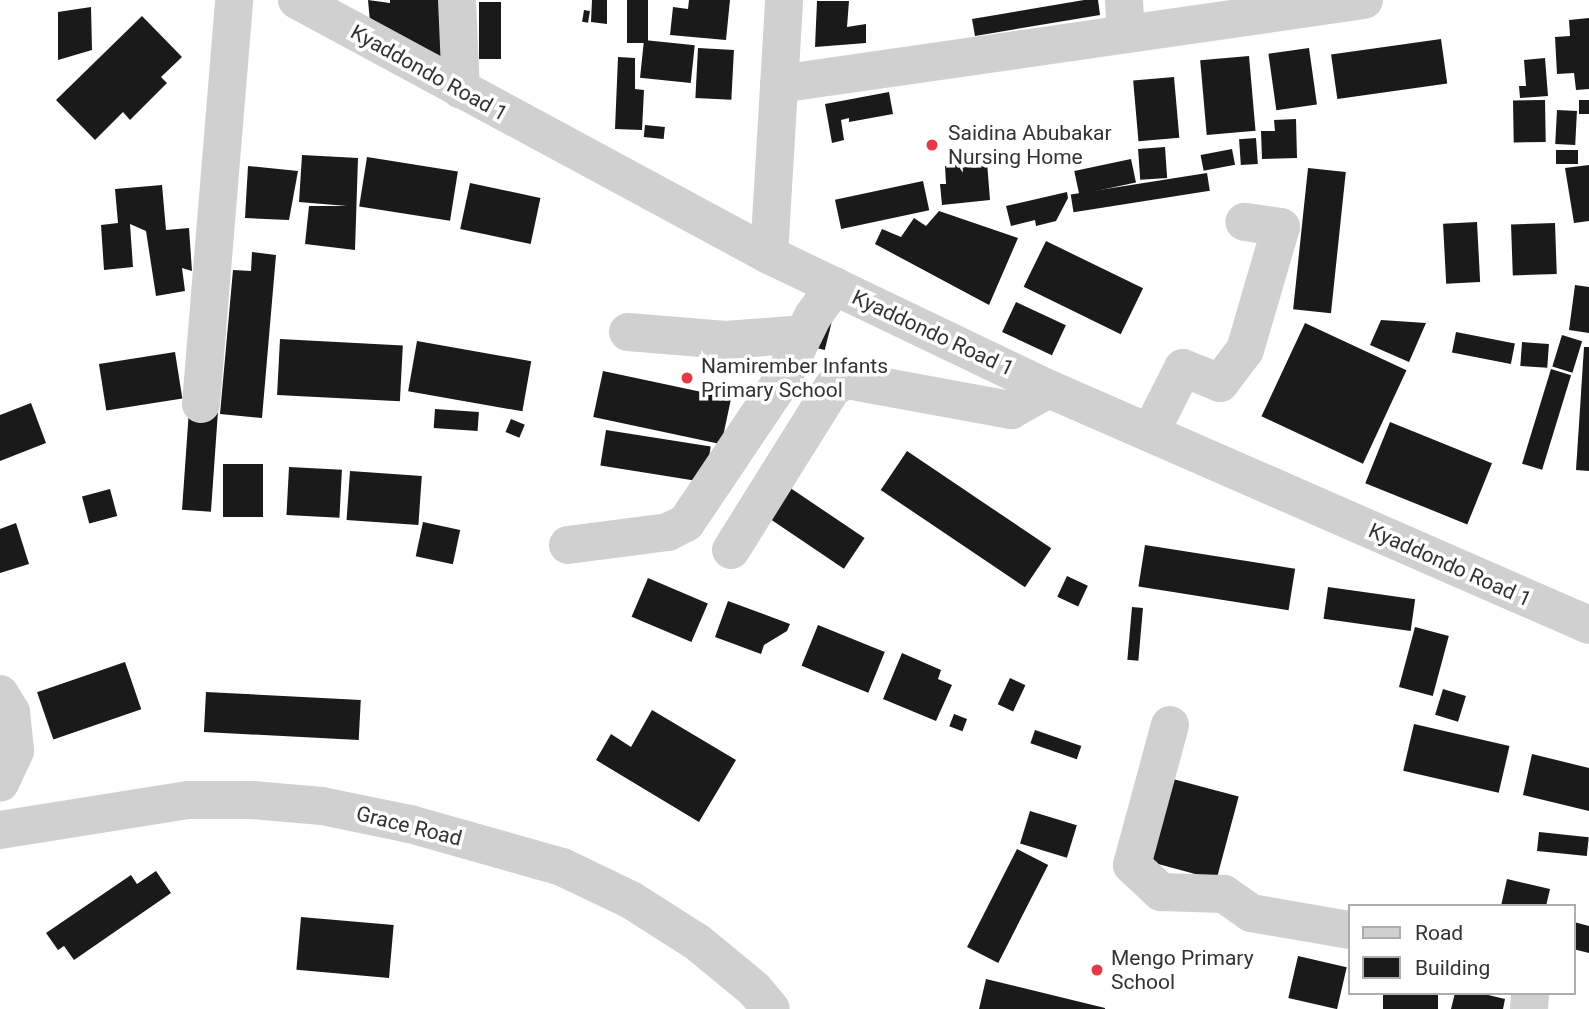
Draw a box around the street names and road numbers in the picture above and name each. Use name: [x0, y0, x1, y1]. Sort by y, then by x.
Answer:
street label: Kyaddondo Road 1: [346, 19, 512, 127]
street label: Kyaddondo Road 1: [848, 285, 1018, 381]
street label: Kyaddondo Road 1: [1365, 518, 1535, 612]
street label: Grace Road: [354, 801, 464, 851]

